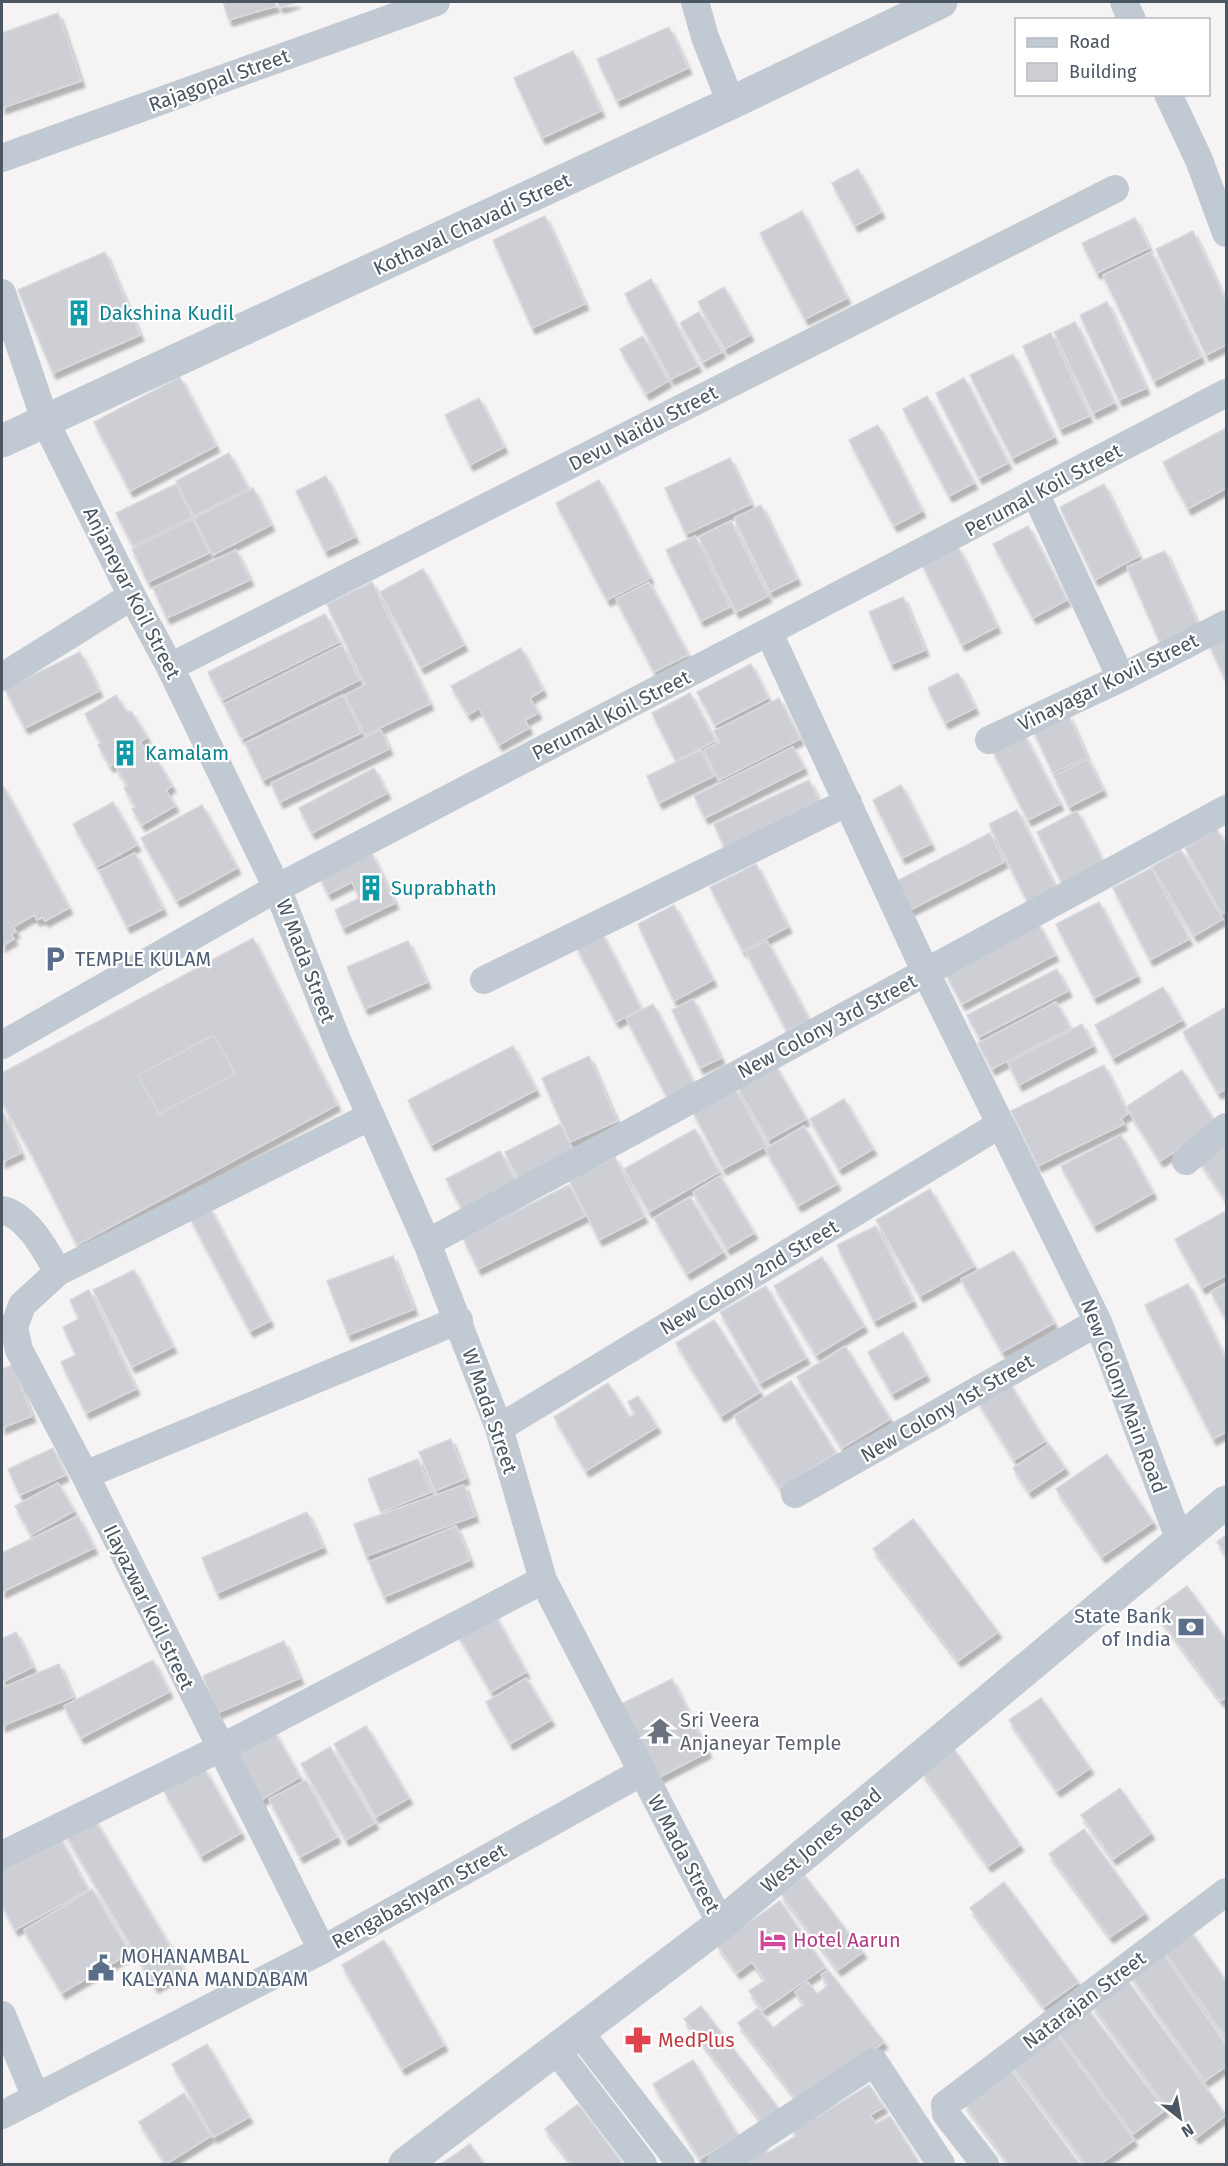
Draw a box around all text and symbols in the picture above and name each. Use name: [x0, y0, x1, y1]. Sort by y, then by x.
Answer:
legend: [1015, 18, 1210, 96]
text: Road: [1069, 31, 1111, 53]
street label: Rajagopal Street: [145, 43, 294, 117]
text: Building: [1069, 61, 1137, 83]
street label: Kothaval Chavadi Street: [370, 167, 575, 280]
building icon: Dakshina Kudil: [64, 298, 94, 328]
place label: Dakshina Kudil: [99, 301, 234, 325]
street label: Devu Naidu Street: [565, 380, 722, 476]
street label: Perumal Koil Street: [960, 438, 1126, 542]
street label: Anjaneyar Koil Street: [78, 503, 186, 684]
street label: Vinayagar Kovil Street: [1014, 628, 1203, 736]
street label: Perumal Koil Street: [528, 664, 695, 765]
building icon: Kamalam: [110, 738, 140, 768]
place label: Kamalam: [145, 741, 229, 765]
building icon: Suprabhath: [356, 873, 386, 903]
place label: Suprabhath: [391, 876, 497, 900]
street label: W Mada Street: [271, 896, 341, 1027]
parking icon: TEMPLE KULAM: [40, 944, 70, 974]
place label: TEMPLE KULAM: [75, 947, 211, 971]
street label: New Colony 3rd Street: [733, 968, 921, 1083]
street label: New Colony 2nd Street: [655, 1214, 843, 1340]
street label: New Colony Main Road: [1076, 1296, 1172, 1496]
street label: W Mada Street: [457, 1345, 523, 1477]
street label: New Colony 1st Street: [856, 1348, 1038, 1467]
street label: Ilayazwar koil street: [99, 1521, 200, 1694]
place label: State Bank of India: [1074, 1604, 1172, 1651]
bank icon: State Bank of India: [1176, 1612, 1206, 1642]
place label: Sri Veera Anjaneyar Temple: [680, 1708, 841, 1755]
temple icon: Sri Veera Anjaneyar Temple: [645, 1716, 675, 1746]
street label: West Jones Road: [756, 1783, 886, 1897]
street label: W Mada Street: [643, 1791, 726, 1918]
street label: Rengabashyam Street: [328, 1838, 511, 1954]
hotel icon: Hotel Aarun: [758, 1925, 788, 1955]
place label: Hotel Aarun: [793, 1928, 901, 1952]
place label: MOHANAMBAL KALYANA MANDABAM: [121, 1944, 308, 1991]
street label: Natarajan Street: [1018, 1945, 1151, 2054]
public building icon: MOHANAMBAL KALYANA MANDABAM: [86, 1953, 116, 1983]
pharmacy icon: MedPlus: [623, 2025, 653, 2055]
place label: MedPlus: [658, 2028, 735, 2052]
north arrow: [1150, 2088, 1210, 2148]
text: N: [1178, 2120, 1197, 2141]

